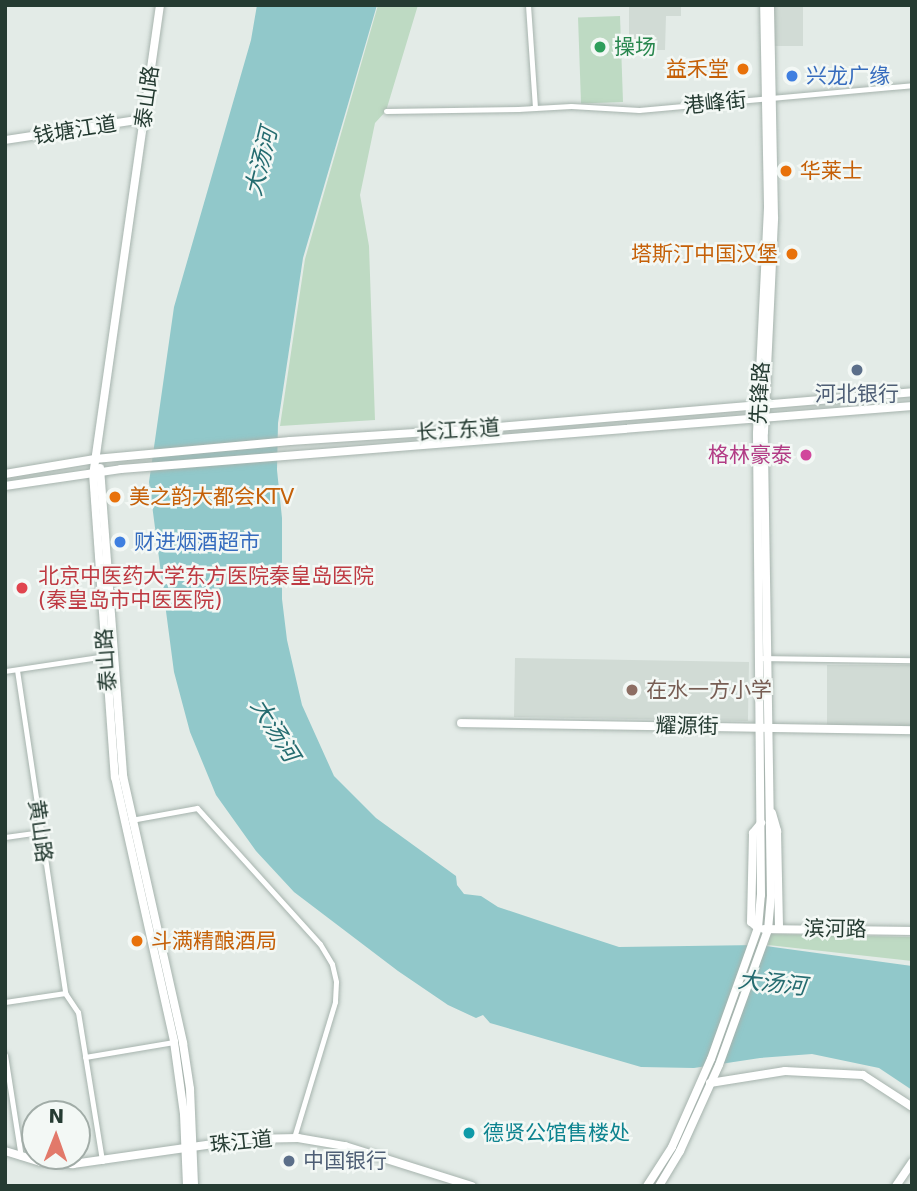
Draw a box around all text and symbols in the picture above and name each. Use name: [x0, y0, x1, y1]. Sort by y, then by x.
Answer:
place label: 操场: [614, 34, 656, 60]
marker: 操场: [592, 39, 608, 55]
place label: 益禾堂: [666, 56, 729, 82]
marker: 益禾堂: [735, 61, 751, 77]
place label: 兴龙广缘: [806, 63, 890, 89]
street label: 泰山路: [130, 64, 164, 130]
marker: 兴龙广缘: [784, 68, 800, 84]
street label: 港峰街: [682, 87, 748, 119]
street label: 钱塘江道: [32, 111, 118, 149]
water label: 大汤河: [239, 125, 283, 199]
place label: 华莱士: [800, 158, 863, 184]
marker: 华莱士: [778, 163, 794, 179]
place label: 塔斯汀中国汉堡: [631, 241, 778, 267]
marker: 塔斯汀中国汉堡: [784, 246, 800, 262]
street label: 先锋路: [746, 361, 774, 425]
marker: 河北银行: [849, 362, 865, 378]
place label: 河北银行: [815, 381, 899, 407]
street label: 长江东道: [415, 415, 501, 445]
place label: 格林豪泰: [708, 442, 792, 468]
marker: 格林豪泰: [798, 447, 814, 463]
place label: 美之韵大都会KTV: [129, 484, 294, 510]
marker: 美之韵大都会KTV: [107, 489, 123, 505]
place label: 财进烟酒超市: [134, 529, 260, 555]
marker: 财进烟酒超市: [112, 534, 128, 550]
place label: 北京中医药大学东方医院秦皇岛医院 (秦皇岛市中医医院): [38, 563, 374, 613]
marker: 北京中医药大学东方医院秦皇岛医院 (秦皇岛市中医医院): [12, 578, 32, 598]
street label: 泰山路: [91, 628, 121, 692]
place label: 在水一方小学: [646, 677, 772, 703]
marker: 在水一方小学: [624, 682, 640, 698]
water label: 大汤河: [245, 693, 305, 767]
street label: 耀源街: [655, 713, 719, 739]
street label: 黄山路: [23, 798, 57, 864]
street label: 滨河路: [803, 916, 867, 942]
place label: 斗满精酿酒局: [151, 928, 277, 954]
marker: 斗满精酿酒局: [129, 933, 145, 949]
water label: 大汤河: [736, 966, 808, 1000]
north arrow: [21, 1100, 91, 1170]
text: N: [48, 1105, 64, 1127]
place label: 德贤公馆售楼处: [483, 1120, 630, 1146]
marker: 德贤公馆售楼处: [461, 1125, 477, 1141]
street label: 珠江道: [208, 1126, 274, 1158]
place label: 中国银行: [303, 1148, 387, 1174]
marker: 中国银行: [281, 1153, 297, 1169]

